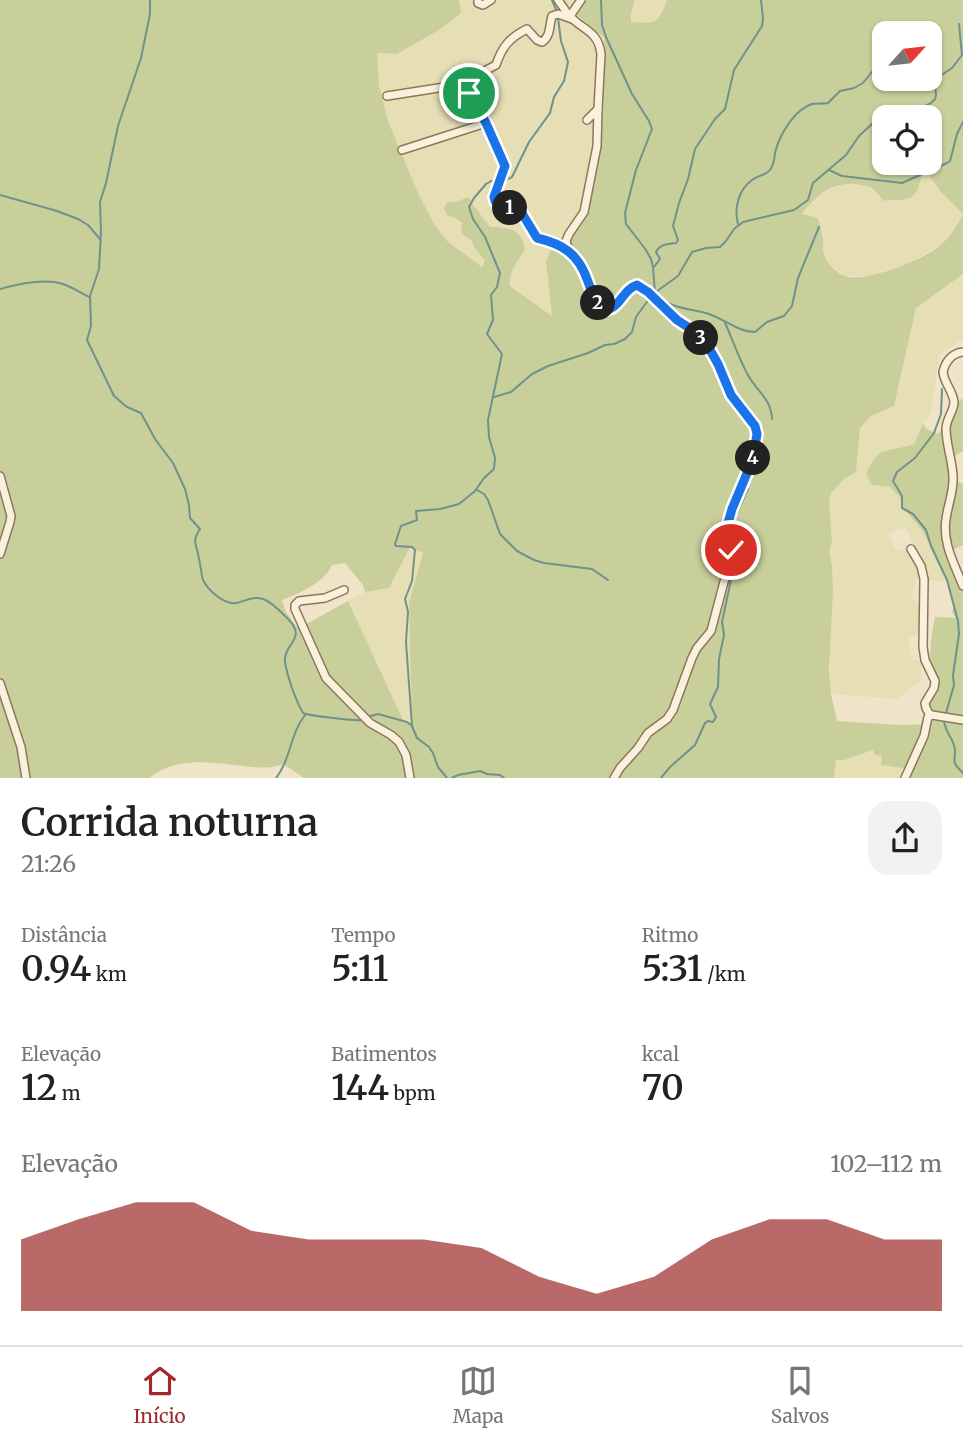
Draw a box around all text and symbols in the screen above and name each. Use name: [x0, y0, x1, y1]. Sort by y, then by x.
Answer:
north arrow: [872, 21, 942, 91]
map controls: [872, 21, 942, 175]
pin: [439, 63, 499, 123]
icon: arrive: [450, 74, 488, 112]
button: locate: [872, 105, 942, 175]
pin: 1: [492, 190, 528, 226]
text: 1: [505, 195, 514, 219]
pin: 2: [580, 286, 616, 320]
text: 2: [592, 290, 603, 314]
pin: 3: [684, 320, 718, 356]
text: 3: [695, 325, 706, 349]
pin: 4: [736, 440, 770, 476]
text: 4: [746, 445, 759, 469]
pin: [701, 520, 761, 580]
icon: check: [712, 531, 750, 569]
text: Corrida noturna: [21, 799, 318, 846]
button: share: [868, 801, 942, 875]
text: 21:26: [21, 849, 76, 878]
text: Distância: [21, 923, 107, 947]
text: Tempo: [331, 923, 396, 947]
text: Ritmo: [642, 923, 698, 947]
text: 0.94: [21, 947, 91, 991]
text: 5:11: [331, 947, 389, 991]
text: 5:31: [642, 947, 703, 991]
text: km: [91, 962, 127, 986]
text: /km: [703, 962, 746, 986]
text: Elevação: [21, 1042, 101, 1066]
text: Batimentos: [331, 1042, 437, 1066]
text: kcal: [642, 1042, 679, 1066]
text: 12: [21, 1066, 57, 1110]
text: 144: [331, 1066, 389, 1110]
text: 70: [642, 1066, 684, 1110]
text: m: [57, 1081, 81, 1105]
text: bpm: [389, 1081, 436, 1105]
text: Elevação: [21, 1149, 118, 1178]
text: 102–112 m: [830, 1149, 942, 1178]
tab: Início: [134, 1362, 186, 1428]
tab: Mapa: [453, 1362, 504, 1428]
tab: Salvos: [771, 1362, 829, 1428]

